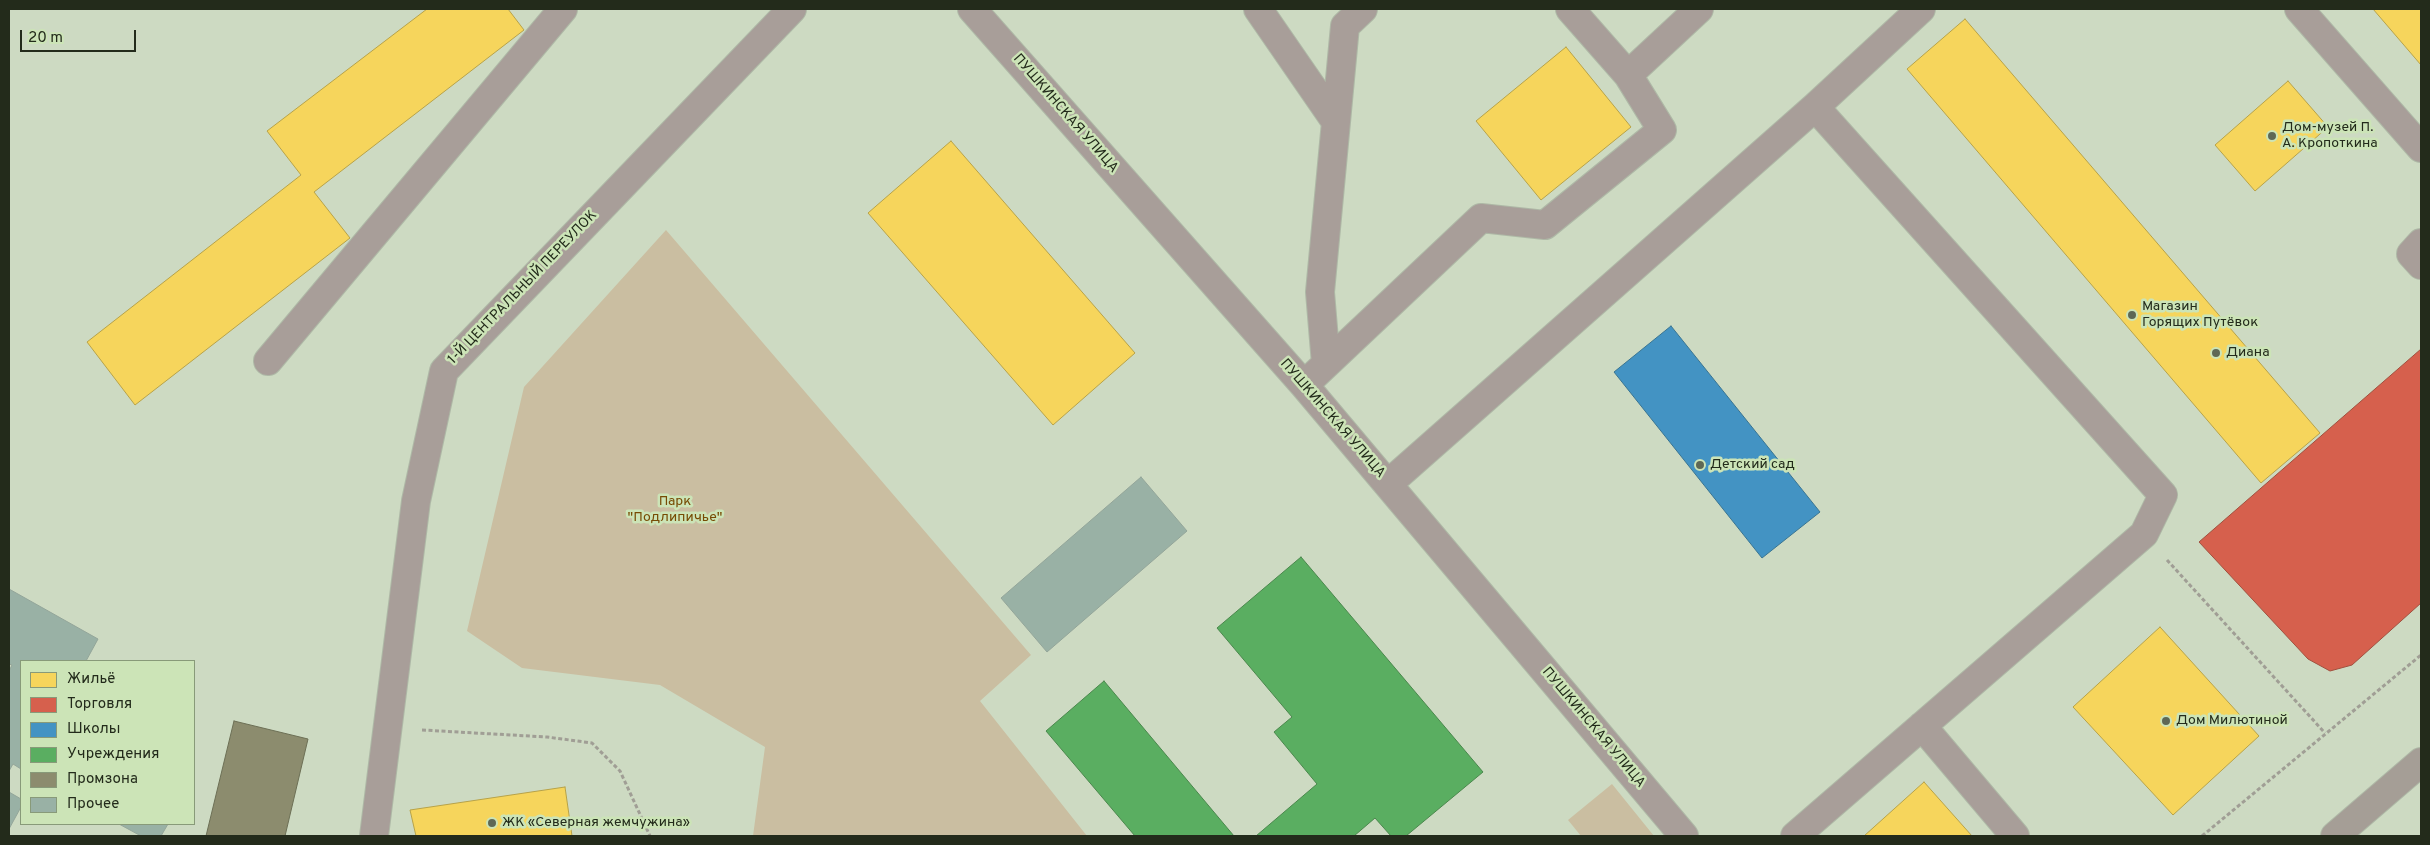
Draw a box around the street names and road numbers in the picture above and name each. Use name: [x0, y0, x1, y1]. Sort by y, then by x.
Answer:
street label: ПУШКИНСКАЯ УЛИЦА: [1009, 51, 1121, 177]
street label: 1-Й ЦЕНТРАЛЬНЫЙ ПЕРЕУЛОК: [445, 208, 601, 368]
street label: ПУШКИНСКАЯ УЛИЦА: [1276, 356, 1388, 482]
street label: ПУШКИНСКАЯ УЛИЦА: [1538, 664, 1648, 792]

